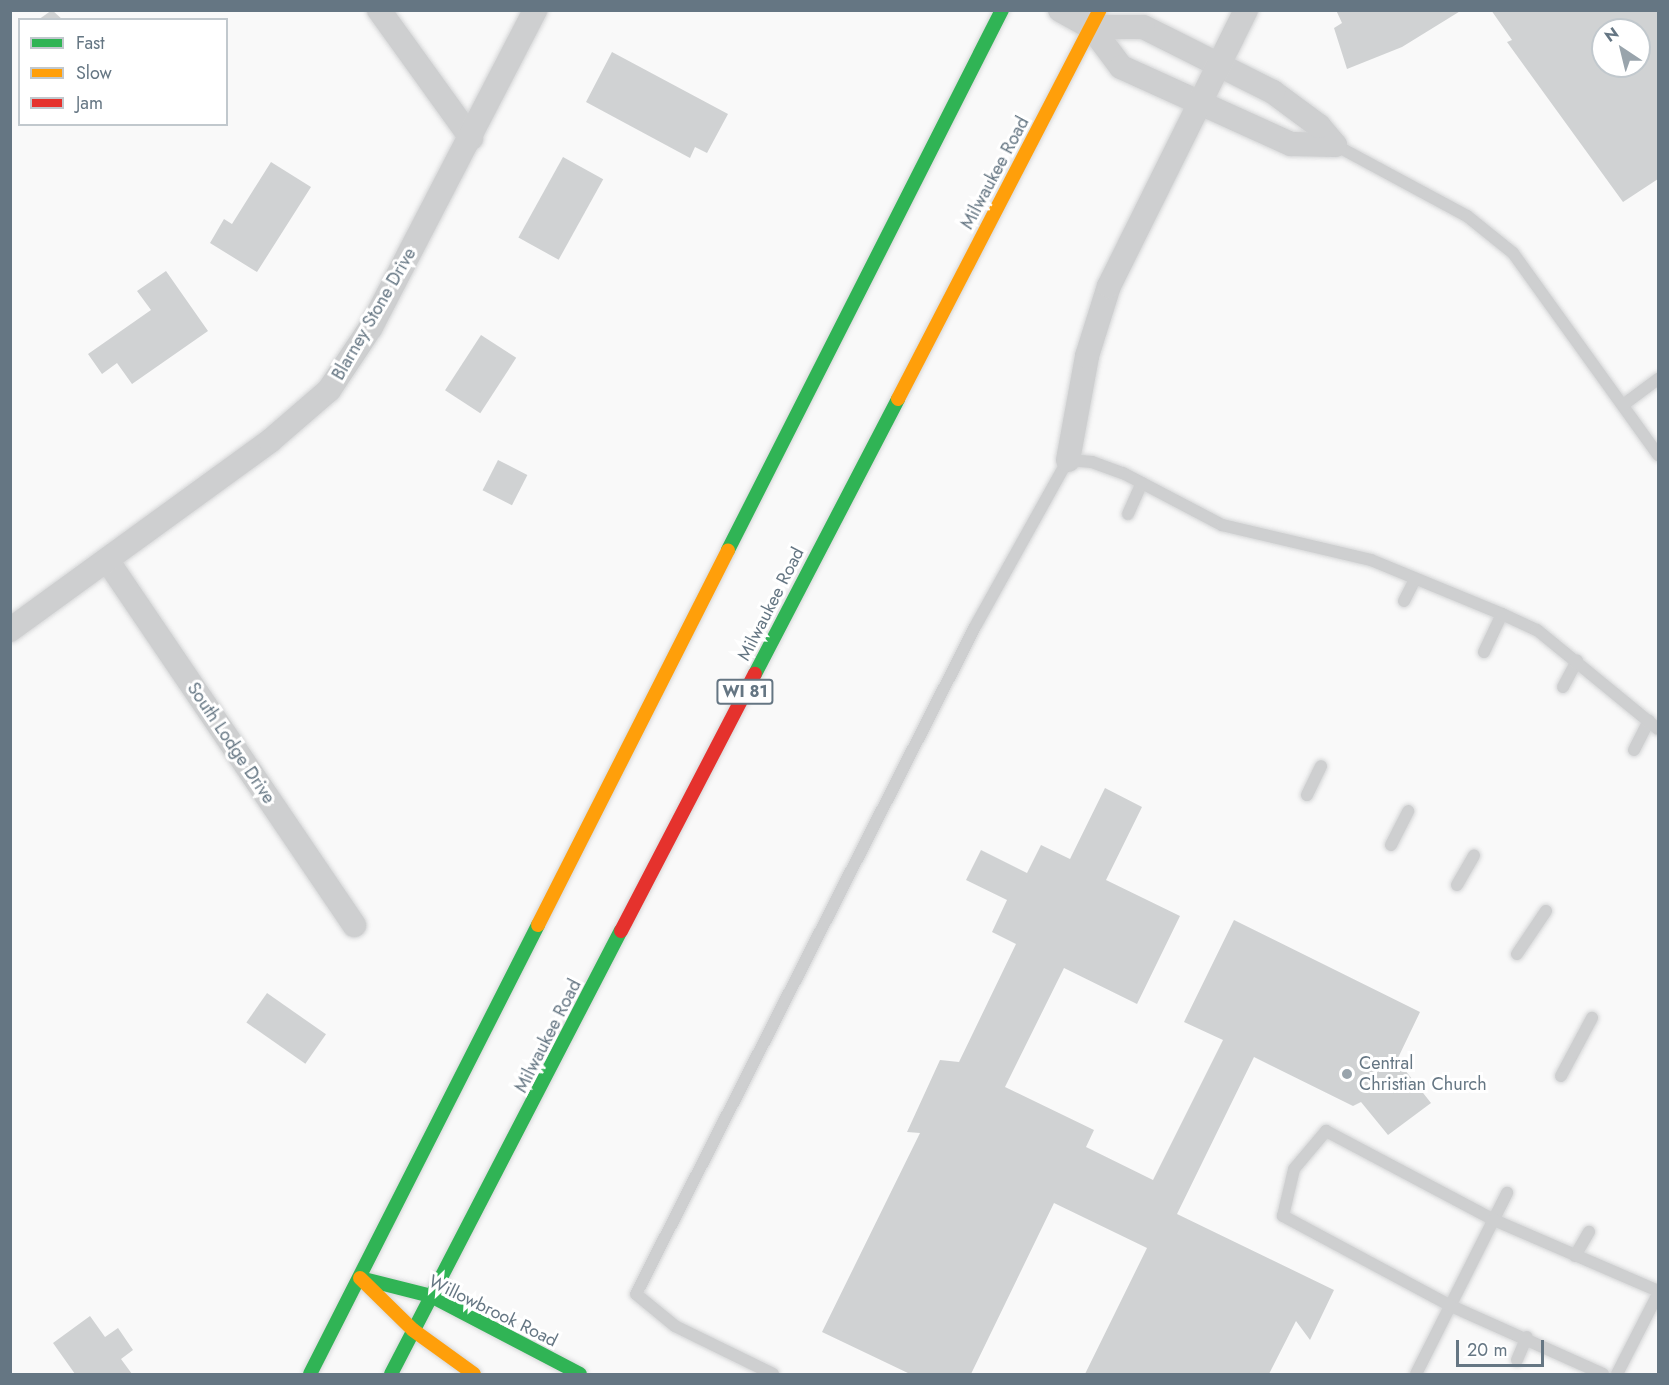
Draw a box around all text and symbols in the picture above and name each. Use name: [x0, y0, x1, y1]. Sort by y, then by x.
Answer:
legend: [18, 18, 228, 126]
north arrow: [1591, 18, 1651, 78]
text: N: [1600, 21, 1623, 48]
text: Fast: [76, 30, 105, 56]
text: Slow: [76, 60, 112, 86]
text: Jam: [76, 90, 103, 116]
street label: Milwaukee Road: [956, 113, 1034, 233]
street label: Blarney Stone Drive: [327, 244, 421, 384]
street label: Milwaukee Road: [733, 544, 809, 664]
street label: South Lodge Drive: [182, 678, 280, 808]
road number: WI 81: [715, 679, 775, 705]
street label: Milwaukee Road: [510, 976, 586, 1096]
place label: Central Christian Church: [1359, 1053, 1487, 1096]
marker: Central Christian Church: [1340, 1067, 1354, 1081]
street label: Willowbrook Road: [425, 1270, 561, 1352]
scale bar: [1459, 1328, 1548, 1366]
text: 20 m: [1467, 1337, 1507, 1363]

